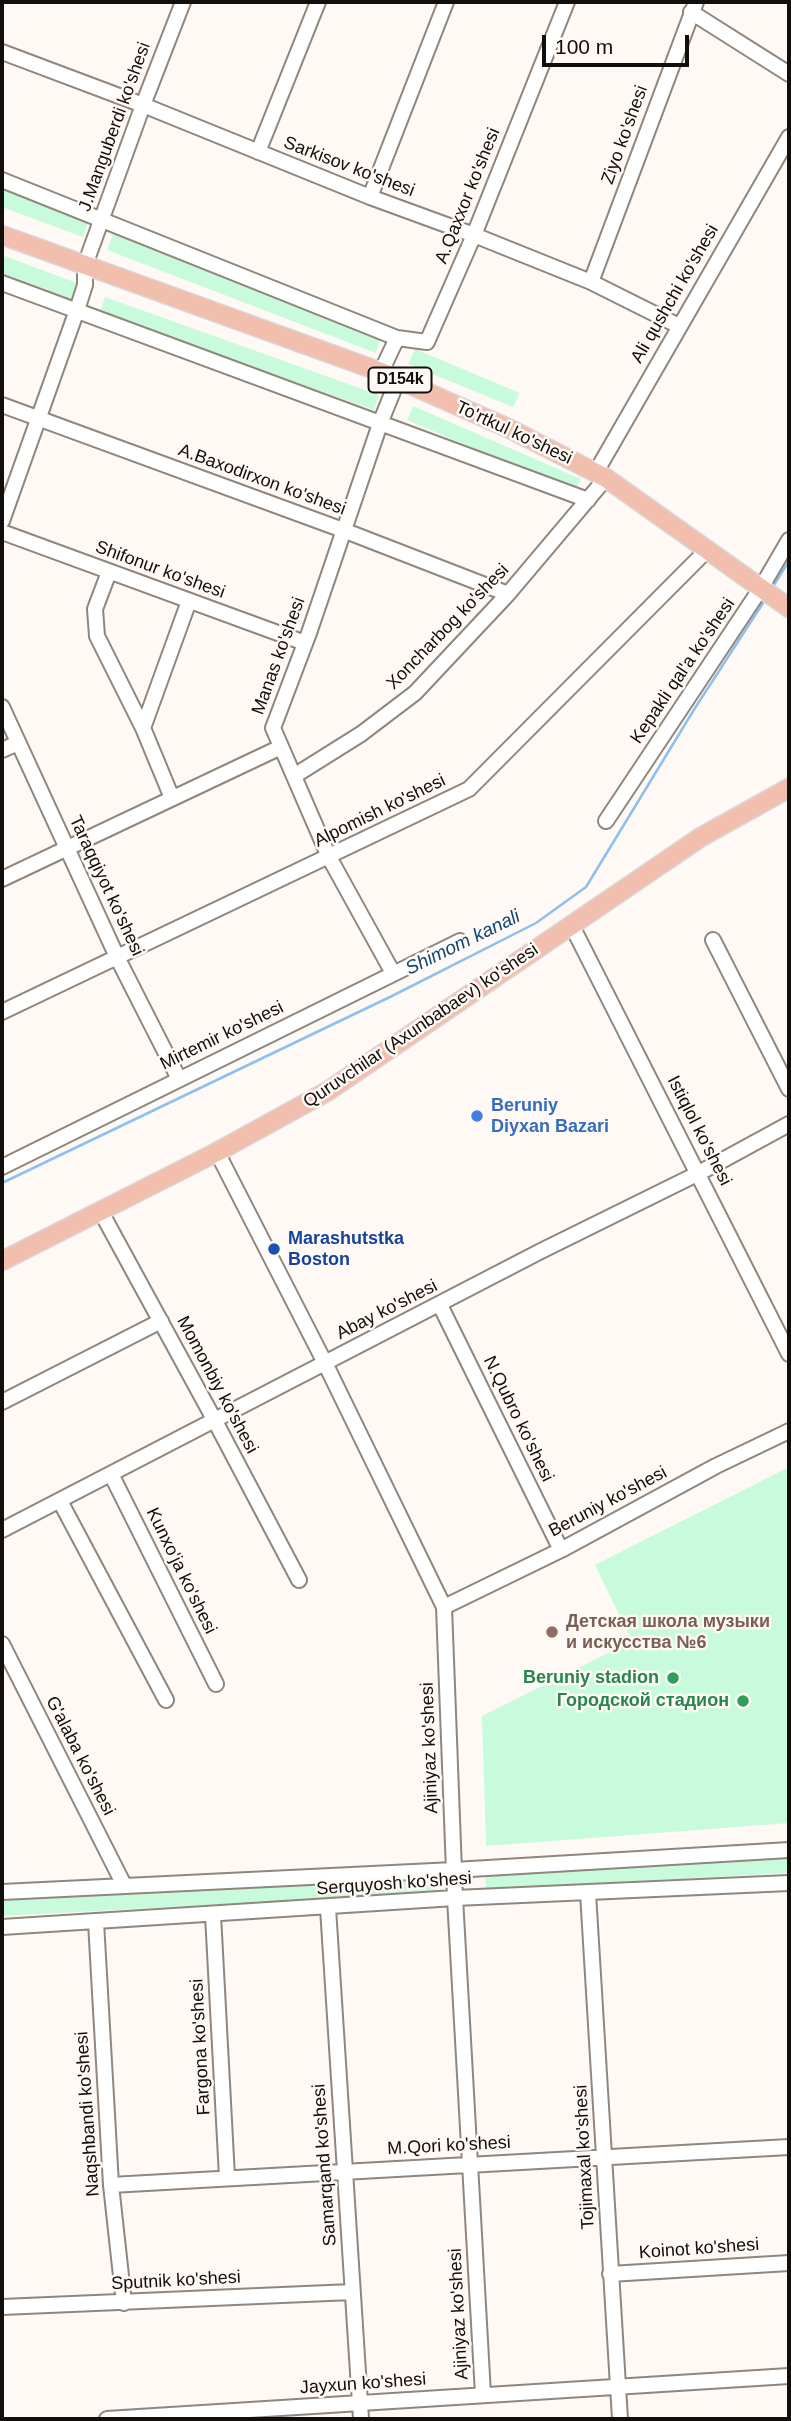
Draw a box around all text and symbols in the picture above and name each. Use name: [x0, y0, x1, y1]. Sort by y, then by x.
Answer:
scale bar: [546, 21, 693, 65]
text: 100 m: [555, 35, 613, 58]
street label: J.Manguberdi ko'shesi: [74, 39, 156, 215]
street label: Ziyo ko'shesi: [597, 83, 653, 187]
street label: A.Qaxxor ko'shesi: [431, 125, 505, 267]
street label: Sarkisov ko'shesi: [280, 132, 418, 202]
street label: Ali qushchi ko'shesi: [627, 221, 723, 367]
road number: D154k: [368, 368, 432, 392]
street label: To'rtkul ko'shesi: [452, 397, 576, 469]
street label: A.Baxodirxon ko'shesi: [175, 440, 349, 520]
street label: Shifonur ko'shesi: [92, 537, 228, 603]
street label: Xoncharbog ko'shesi: [382, 560, 514, 694]
street label: Manas ko'shesi: [248, 594, 310, 718]
street label: Kepakli qal'a ko'shesi: [626, 594, 740, 748]
street label: Alpomish ko'shesi: [311, 770, 449, 852]
street label: Taraqqiyot ko'shesi: [64, 812, 148, 960]
water label: Shimom kanali: [402, 905, 524, 981]
street label: Quruvchilar (Axunbabaev) ko'shesi: [299, 939, 543, 1113]
street label: Mirtemir ko'shesi: [157, 997, 287, 1075]
street label: Istiqlol ko'shesi: [662, 1072, 736, 1190]
place label: Beruniy Diyxan Bazari: [491, 1095, 609, 1138]
marker: Beruniy Diyxan Bazari: [469, 1108, 485, 1124]
place label: Marashutstka Boston: [288, 1228, 404, 1270]
marker: Marashutstka Boston: [266, 1241, 282, 1257]
street label: Abay ko'shesi: [333, 1275, 441, 1345]
street label: Momonbiy ko'shesi: [172, 1313, 262, 1457]
street label: N.Qubro ko'shesi: [478, 1352, 558, 1486]
street label: Beruniy ko'shesi: [545, 1462, 671, 1542]
street label: Kunxo'ja ko'shesi: [141, 1504, 221, 1638]
place label: Детская школа музыки и искусства №6: [566, 1611, 770, 1654]
marker: Детская школа музыки и искусства №6: [544, 1624, 560, 1640]
place label: Beruniy stadion: [523, 1667, 659, 1689]
marker: Beruniy stadion: [665, 1670, 681, 1686]
street label: Ajiniyaz ko'shesi: [417, 1682, 443, 1814]
place label: Городской стадион: [557, 1690, 729, 1712]
street label: G'alaba ko'shesi: [41, 1693, 119, 1819]
marker: Городской стадион: [735, 1693, 751, 1709]
street label: Serquyosh ko'shesi: [316, 1868, 472, 1900]
street label: Fargona ko'shesi: [187, 1978, 215, 2116]
street label: Naqshbandi ko'shesi: [71, 2031, 105, 2197]
street label: Samarqand ko'shesi: [309, 2083, 341, 2247]
street label: Tojimaxal ko'shesi: [570, 2084, 600, 2230]
street label: M.Qori ko'shesi: [387, 2132, 511, 2160]
street label: Koinot ko'shesi: [638, 2234, 760, 2264]
street label: Ajiniyaz ko'shesi: [445, 2248, 473, 2380]
street label: Sputnik ko'shesi: [111, 2267, 241, 2295]
street label: Jayxun ko'shesi: [299, 2369, 427, 2399]

